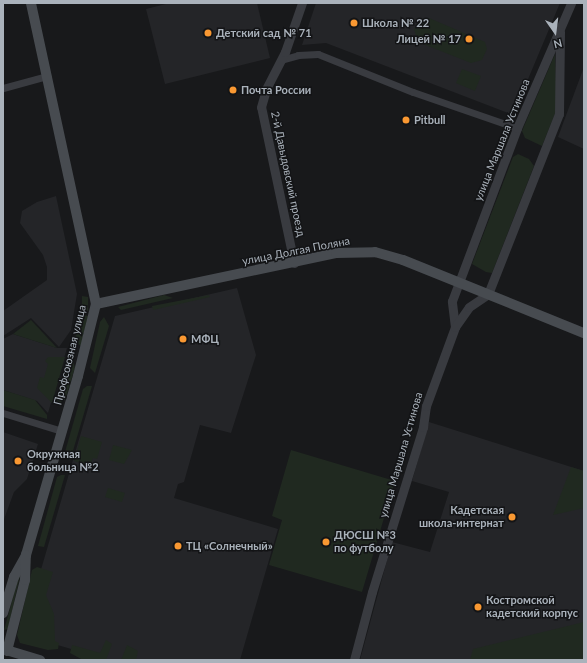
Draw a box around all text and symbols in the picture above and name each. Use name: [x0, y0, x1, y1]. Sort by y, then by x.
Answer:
north arrow: [535, 12, 575, 52]
place label: Школа № 22: [362, 16, 429, 30]
marker: Школа № 22: [349, 18, 359, 28]
place label: Детский сад № 71: [216, 26, 312, 40]
marker: Детский сад № 71: [203, 28, 213, 38]
place label: Лицей № 17: [396, 32, 461, 46]
marker: Лицей № 17: [464, 34, 474, 44]
text: N: [552, 37, 564, 51]
street label: улица Маршала Устинова: [472, 77, 532, 203]
place label: Почта России: [241, 83, 311, 97]
marker: Почта России: [228, 85, 238, 95]
street label: 2-й Давыдовский проезд: [268, 110, 308, 238]
place label: Pitbull: [414, 113, 446, 127]
marker: Pitbull: [401, 115, 411, 125]
street label: улица Долгая Поляна: [241, 234, 351, 268]
street label: Профсоюзная улица: [51, 303, 89, 407]
place label: МФЦ: [191, 332, 219, 346]
marker: МФЦ: [178, 334, 188, 344]
street label: улица Маршала Устинова: [377, 391, 425, 519]
place label: Окружная больница №2: [27, 448, 99, 474]
marker: Окружная больница №2: [12, 455, 24, 467]
place label: Кадетская школа-интернат: [419, 504, 504, 530]
marker: Кадетская школа-интернат: [507, 512, 517, 522]
place label: ДЮСШ №3 по футболу: [334, 529, 396, 555]
marker: ДЮСШ №3 по футболу: [321, 537, 331, 547]
place label: ТЦ «Солнечный»: [186, 539, 273, 553]
marker: ТЦ «Солнечный»: [173, 541, 183, 551]
place label: Костромской кадетский корпус: [486, 594, 578, 620]
marker: Костромской кадетский корпус: [473, 602, 483, 612]

